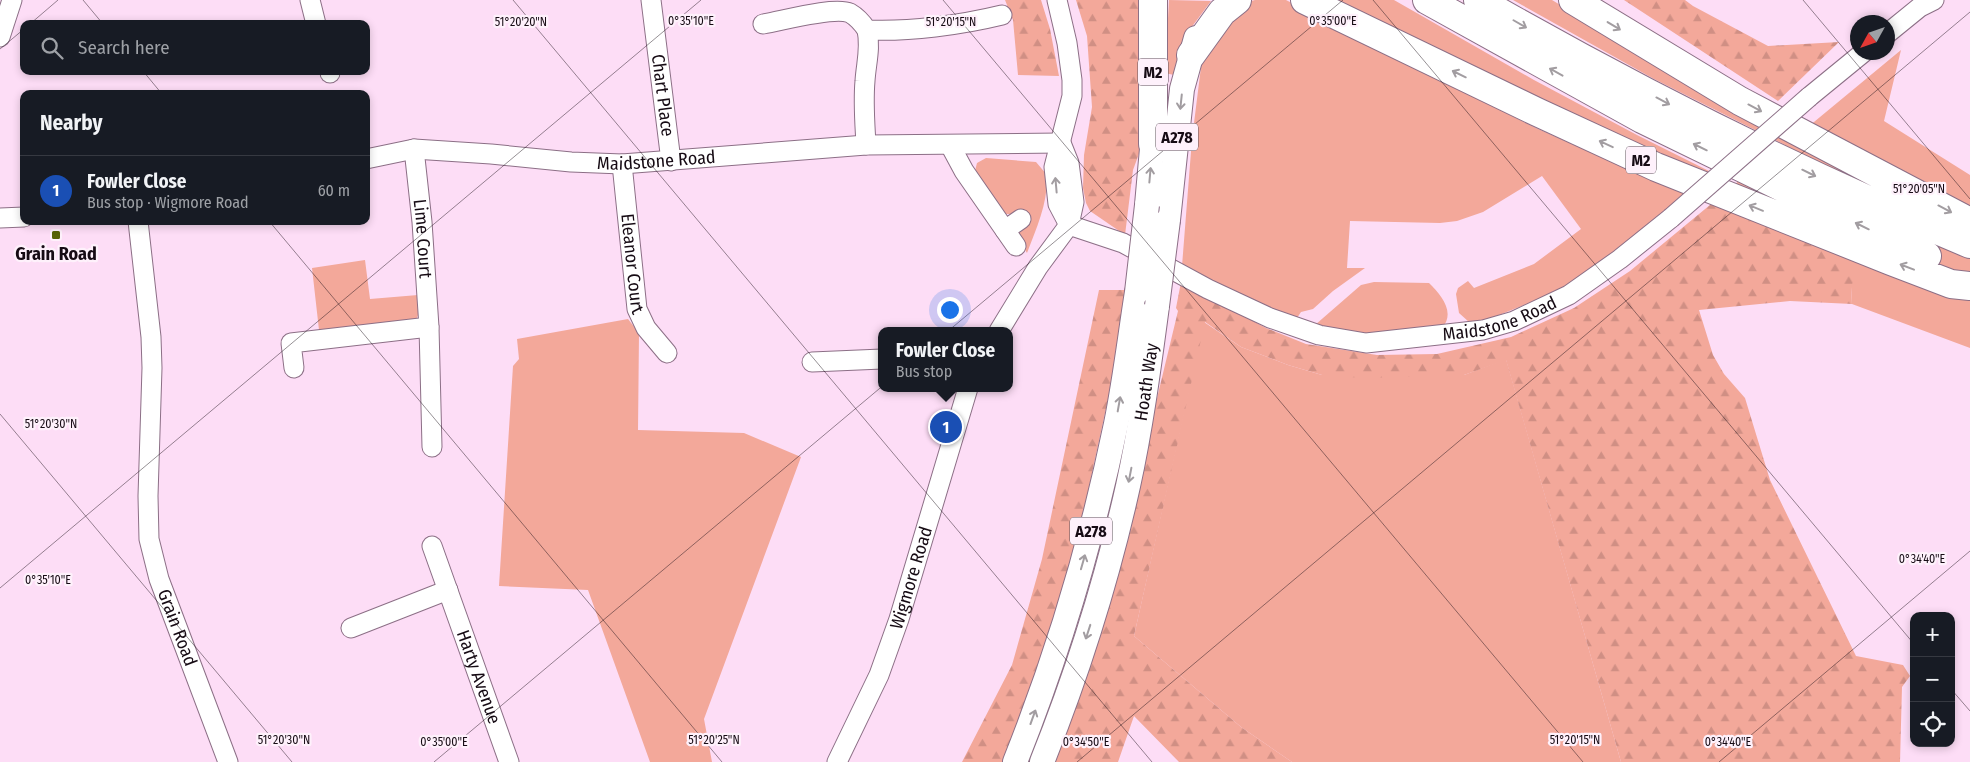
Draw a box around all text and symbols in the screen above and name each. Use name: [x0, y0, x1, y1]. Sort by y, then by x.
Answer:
text: 0°35'10"E: [668, 14, 714, 28]
text: 0°35'00"E: [1309, 14, 1357, 28]
text: 51°20'20"N: [495, 15, 547, 29]
text: 51°20'15"N: [926, 15, 976, 29]
north arrow: [1850, 15, 1895, 60]
search box: [20, 20, 370, 75]
one-way arrow: [1512, 20, 1527, 29]
one-way arrow: [1607, 22, 1621, 32]
icon: search: [38, 34, 66, 62]
text: Search here: [78, 36, 170, 59]
street label: Chart Place: [647, 53, 679, 138]
road number: M2: [1138, 58, 1168, 86]
one-way arrow: [1549, 67, 1564, 76]
one-way arrow: [1452, 69, 1467, 79]
one-way arrow: [1176, 94, 1186, 110]
one-way arrow: [1656, 96, 1671, 106]
one-way arrow: [1747, 103, 1762, 113]
text: Nearby: [40, 110, 102, 136]
road number: A278: [1156, 124, 1198, 150]
one-way arrow: [1599, 139, 1614, 148]
one-way arrow: [1693, 142, 1708, 151]
street label: Maidstone Road: [597, 146, 716, 175]
road number: M2: [1626, 146, 1656, 174]
one-way arrow: [1145, 167, 1155, 183]
one-way arrow: [1801, 169, 1816, 178]
text: Fowler Close: [87, 170, 187, 193]
one-way arrow: [1052, 177, 1061, 193]
text: 1: [53, 181, 59, 200]
text: 60 m: [318, 181, 350, 200]
text: 51°20'05"N: [1893, 182, 1945, 196]
text: Bus stop · Wigmore Road: [87, 193, 249, 212]
street label: Lime Court: [409, 198, 437, 279]
one-way arrow: [1749, 202, 1764, 212]
one-way arrow: [1937, 204, 1952, 214]
street label: Eleanor Court: [616, 213, 649, 318]
one-way arrow: [1855, 221, 1870, 230]
marker: Grain Road: [50, 229, 62, 241]
place label: Grain Road: [15, 243, 97, 265]
one-way arrow: [1900, 262, 1915, 271]
street label: Maidstone Road: [1441, 292, 1560, 345]
your location: [937, 297, 963, 323]
popup: [878, 327, 1013, 392]
text: Fowler Close: [896, 339, 995, 362]
street label: Hoath Way: [1130, 342, 1163, 422]
text: Bus stop: [896, 362, 952, 381]
one-way arrow: [1115, 396, 1125, 412]
pin: 1: [930, 408, 962, 446]
text: 51°20'30"N: [25, 417, 77, 431]
one-way arrow: [1125, 466, 1134, 482]
road number: A278: [1070, 518, 1112, 544]
street label: Wigmore Road: [885, 524, 937, 632]
text: 0°34'40"E: [1899, 552, 1946, 566]
one-way arrow: [1079, 554, 1088, 570]
text: 0°35'10"E: [25, 573, 71, 587]
street label: Grain Road: [153, 586, 202, 669]
map controls: [1910, 612, 1955, 747]
button: +: [1910, 612, 1955, 657]
one-way arrow: [1083, 623, 1093, 639]
street label: Harty Avenue: [452, 627, 506, 727]
button: −: [1910, 657, 1955, 702]
button: locate: [1910, 702, 1955, 747]
one-way arrow: [1029, 709, 1038, 725]
text: 51°20'30"N: [258, 733, 310, 747]
text: 51°20'25"N: [688, 733, 740, 747]
text: 51°20'15"N: [1550, 733, 1600, 747]
text: 0°35'00"E: [420, 735, 468, 749]
text: 0°34'50"E: [1063, 735, 1110, 749]
text: 0°34'40"E: [1705, 735, 1752, 749]

